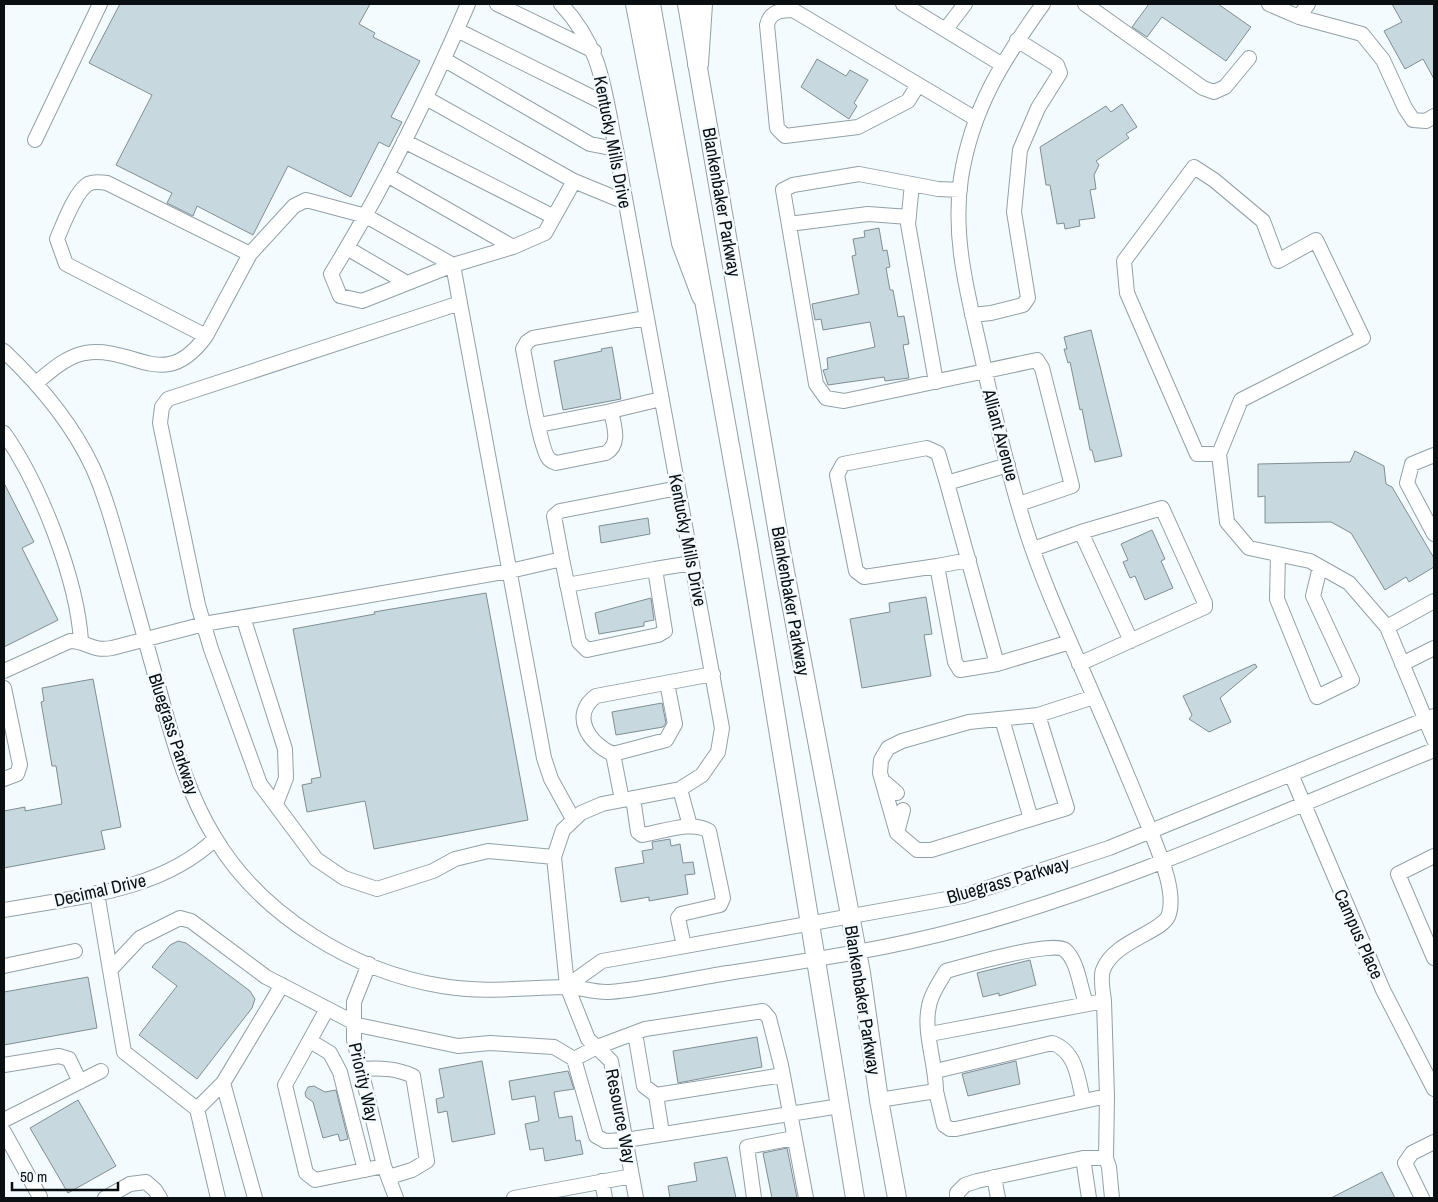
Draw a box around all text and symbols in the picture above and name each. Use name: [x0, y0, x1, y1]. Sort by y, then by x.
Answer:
street label: Kentucky Mills Drive: [588, 74, 638, 210]
street label: Blankenbaker Parkway: [697, 125, 748, 279]
street label: Alliant Avenue: [976, 385, 1025, 484]
street label: Kentucky Mills Drive: [663, 472, 713, 608]
street label: Blankenbaker Parkway: [766, 524, 817, 678]
street label: Bluegrass Parkway: [143, 670, 206, 799]
street label: Bluegrass Parkway: [944, 850, 1073, 909]
street label: Decimal Drive: [52, 867, 148, 913]
street label: Campus Place: [1328, 885, 1390, 983]
street label: Blankenbaker Parkway: [839, 923, 887, 1077]
street label: Priority Way: [343, 1040, 385, 1125]
street label: Resource Way: [600, 1066, 643, 1166]
scale bar: [12, 1160, 119, 1192]
text: 50 m: [20, 1166, 47, 1187]

